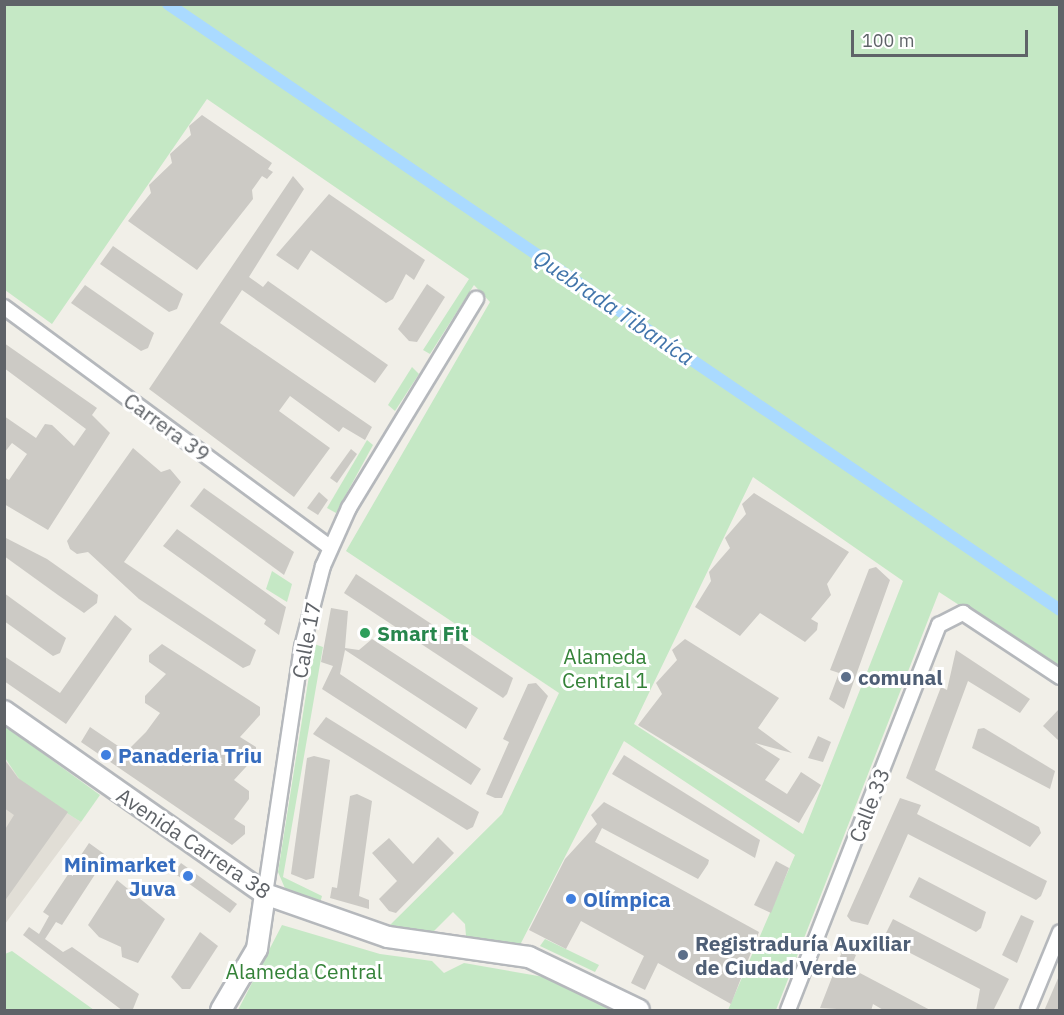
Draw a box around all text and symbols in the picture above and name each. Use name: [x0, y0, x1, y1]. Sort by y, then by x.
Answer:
scale bar: [854, 18, 1031, 56]
text: 100 m: [862, 29, 914, 52]
water label: Quebrada Tibaníca: [529, 244, 699, 370]
street label: Carrera 39: [119, 387, 215, 467]
street label: Calle 17: [286, 600, 326, 680]
place label: Smart Fit: [377, 620, 469, 646]
marker: Smart Fit: [358, 626, 372, 640]
park label: Alameda Central 1: [562, 643, 648, 693]
place label: comunal: [858, 664, 943, 690]
marker: comunal: [839, 670, 853, 684]
place label: Panaderia Triu: [118, 742, 262, 768]
marker: Panaderia Triu: [99, 748, 113, 762]
street label: Calle 33: [843, 764, 895, 846]
street label: Avenida Carrera 38: [112, 782, 276, 904]
place label: Minimarket Juva: [64, 851, 176, 901]
marker: Minimarket Juva: [181, 869, 195, 883]
place label: Olímpica: [583, 886, 671, 912]
marker: Olímpica: [564, 892, 578, 906]
place label: Registraduría Auxiliar de Ciudad Verde: [695, 930, 911, 980]
marker: Registraduría Auxiliar de Ciudad Verde: [676, 948, 690, 962]
park label: Alameda Central: [225, 958, 383, 984]

